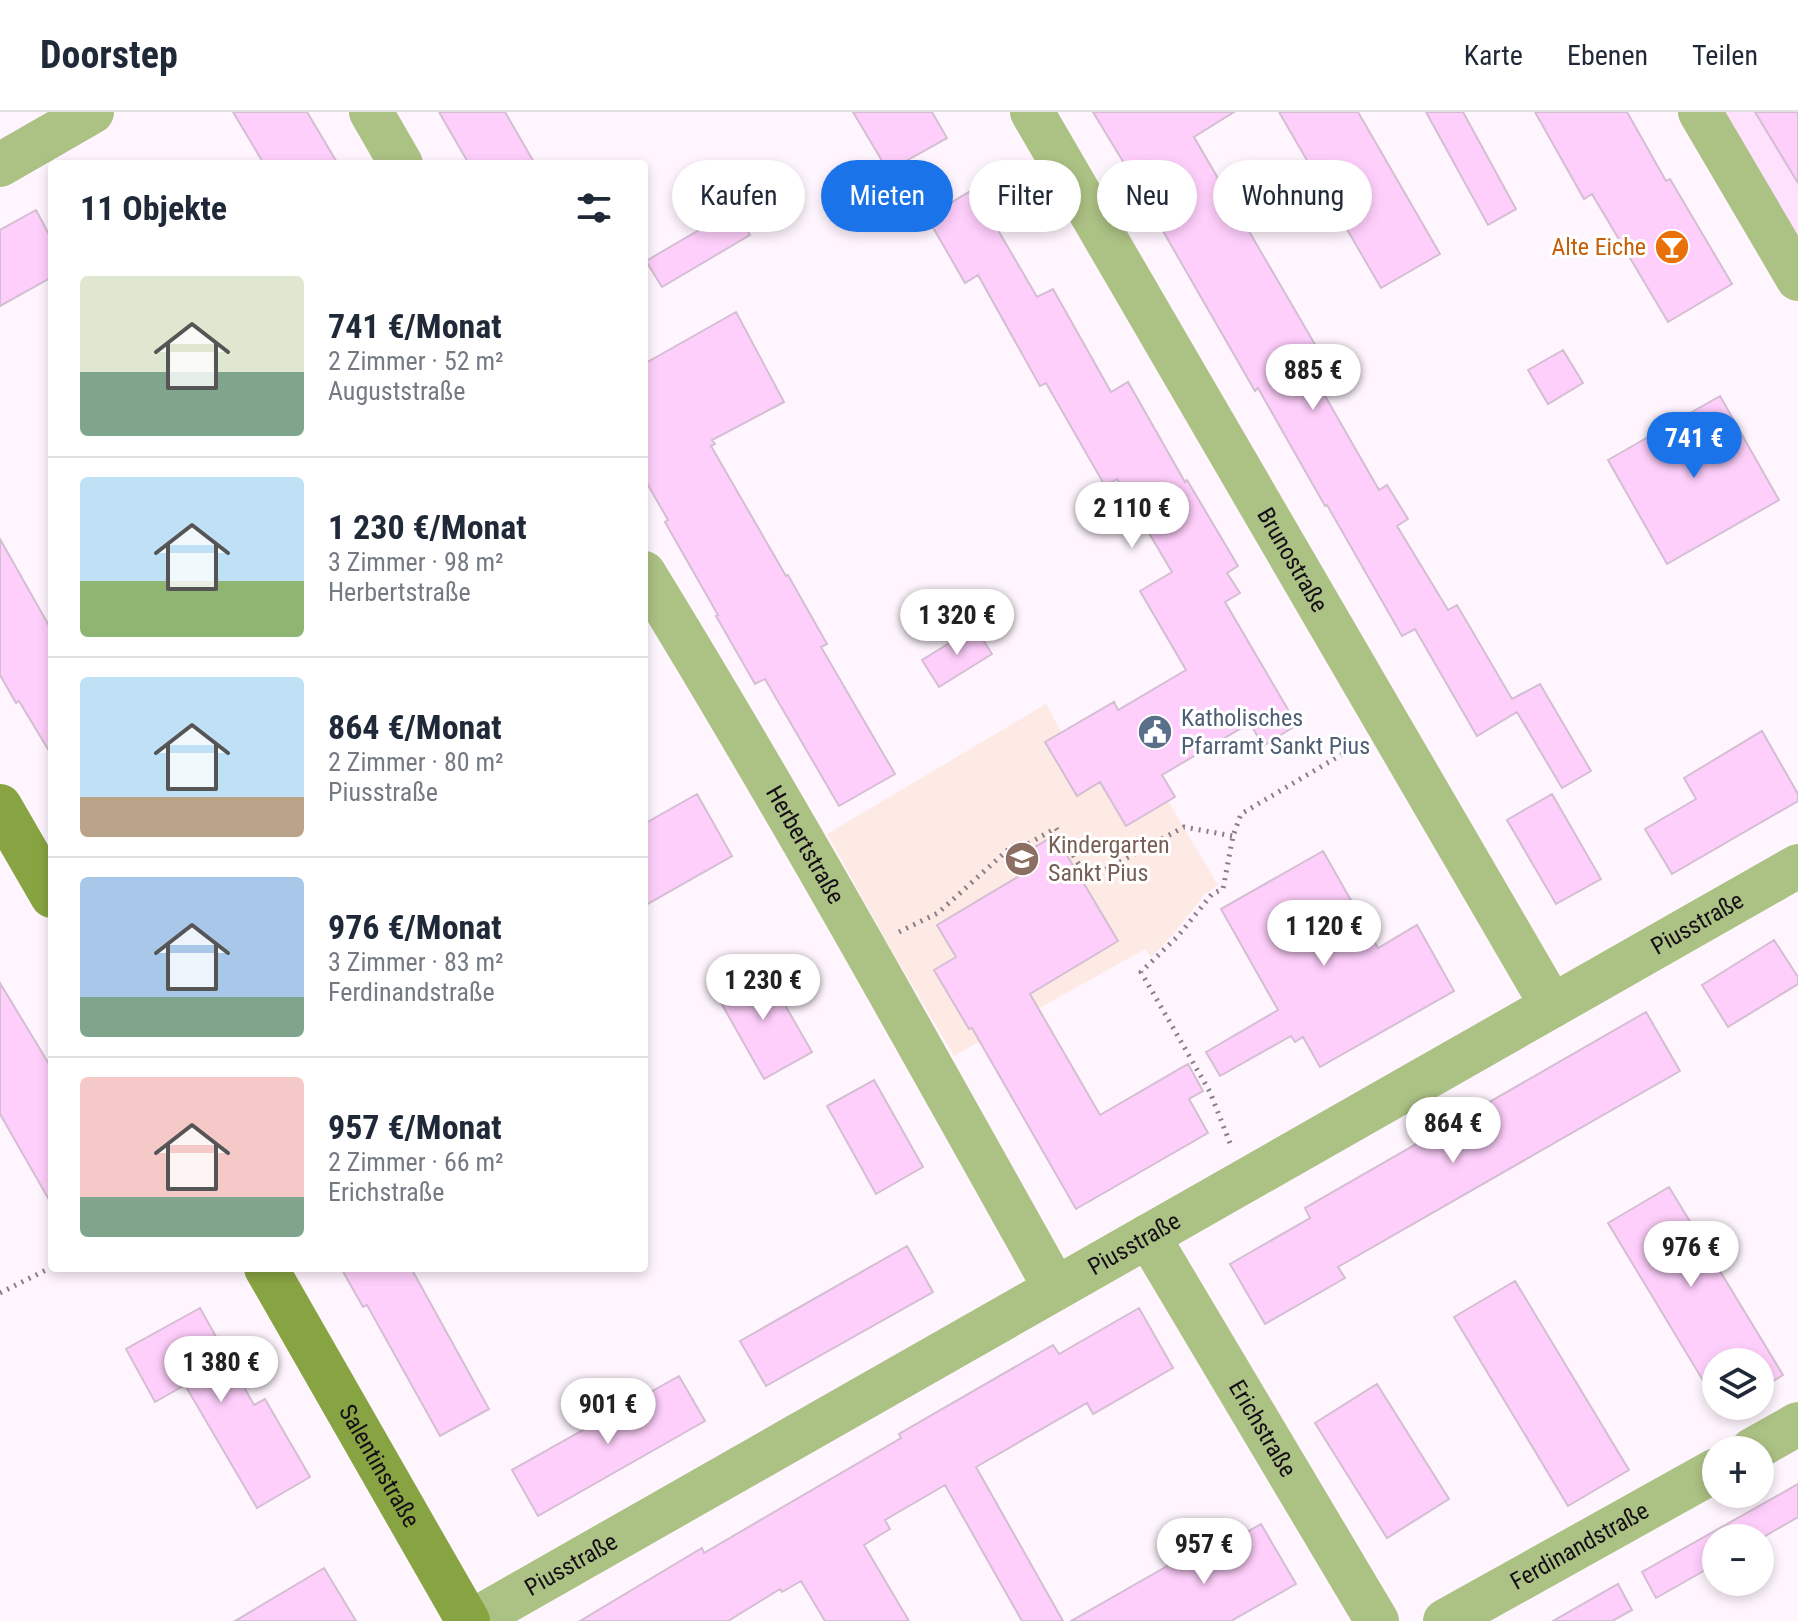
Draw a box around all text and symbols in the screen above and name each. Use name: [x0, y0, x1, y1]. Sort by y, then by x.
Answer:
text: Doorstep: [40, 33, 178, 77]
text: Karte: [1464, 39, 1523, 72]
text: Ebenen: [1567, 39, 1648, 72]
text: Teilen: [1692, 39, 1758, 72]
chip: Kaufen: [672, 160, 805, 232]
chip: Mieten: [821, 160, 953, 232]
chip: Filter: [969, 160, 1081, 232]
chip: Neu: [1097, 160, 1197, 232]
chip: Wohnung: [1213, 160, 1372, 232]
icon: filters: [572, 186, 616, 230]
text: 11 Objekte: [80, 188, 227, 228]
bar icon: Alte Eiche: [1653, 228, 1691, 266]
place label: Alte Eiche: [1551, 233, 1646, 261]
text: 741 €/Monat: [328, 306, 502, 346]
icon: home: [144, 308, 240, 404]
pin: 885 €: [1257, 344, 1369, 412]
text: 2 Zimmer · 52 m²: [328, 346, 504, 376]
text: 885 €: [1284, 355, 1342, 385]
text: Auguststraße: [328, 376, 466, 406]
pin: 741 €: [1638, 412, 1750, 480]
text: 741 €: [1665, 423, 1723, 453]
pin: 2 110 €: [1058, 482, 1206, 550]
text: 2 110 €: [1093, 493, 1171, 523]
street label: Brunostraße: [1251, 503, 1334, 617]
text: 1 230 €/Monat: [328, 507, 527, 547]
icon: home: [144, 509, 240, 605]
text: 3 Zimmer · 98 m²: [328, 547, 504, 577]
text: Herbertstraße: [328, 577, 471, 607]
pin: 1 320 €: [883, 589, 1031, 657]
text: 1 320 €: [918, 600, 996, 630]
place label: Katholisches Pfarramt Sankt Pius: [1181, 704, 1370, 760]
text: 864 €/Monat: [328, 707, 502, 747]
icon: home: [144, 709, 240, 805]
public building icon: Katholisches Pfarramt Sankt Pius: [1136, 713, 1174, 751]
text: 2 Zimmer · 80 m²: [328, 747, 504, 777]
text: Piusstraße: [328, 777, 438, 807]
street label: Herbertstraße: [760, 781, 850, 909]
place label: Kindergarten Sankt Pius: [1048, 831, 1170, 887]
school or university icon: Kindergarten Sankt Pius: [1003, 840, 1041, 878]
street label: Piusstraße: [1646, 886, 1748, 961]
pin: 1 120 €: [1250, 900, 1398, 968]
text: 976 €/Monat: [328, 907, 502, 947]
icon: home: [144, 909, 240, 1005]
text: 1 120 €: [1285, 911, 1363, 941]
text: 3 Zimmer · 83 m²: [328, 947, 504, 977]
pin: 1 230 €: [689, 954, 837, 1022]
text: 1 230 €: [724, 965, 802, 995]
text: Ferdinandstraße: [328, 977, 495, 1007]
pin: 864 €: [1397, 1097, 1509, 1165]
text: 957 €/Monat: [328, 1107, 502, 1147]
text: 864 €: [1424, 1108, 1482, 1138]
icon: home: [144, 1109, 240, 1205]
text: 2 Zimmer · 66 m²: [328, 1147, 504, 1177]
text: Erichstraße: [328, 1177, 445, 1207]
street label: Piusstraße: [1083, 1207, 1185, 1281]
pin: 976 €: [1635, 1221, 1747, 1289]
text: 976 €: [1662, 1232, 1720, 1262]
pin: 1 380 €: [147, 1336, 295, 1404]
text: 1 380 €: [182, 1347, 260, 1377]
map controls: [1702, 1348, 1774, 1596]
button: layers: [1702, 1348, 1774, 1420]
street label: Erichstraße: [1223, 1375, 1302, 1482]
pin: 901 €: [552, 1378, 664, 1446]
text: 901 €: [579, 1389, 637, 1419]
street label: Salentinstraße: [333, 1400, 425, 1532]
button: +: [1702, 1436, 1774, 1508]
street label: Ferdinandstraße: [1505, 1496, 1654, 1596]
pin: 957 €: [1148, 1518, 1260, 1586]
button: −: [1702, 1524, 1774, 1596]
street label: Piusstraße: [520, 1527, 622, 1602]
text: 957 €: [1175, 1529, 1233, 1559]

